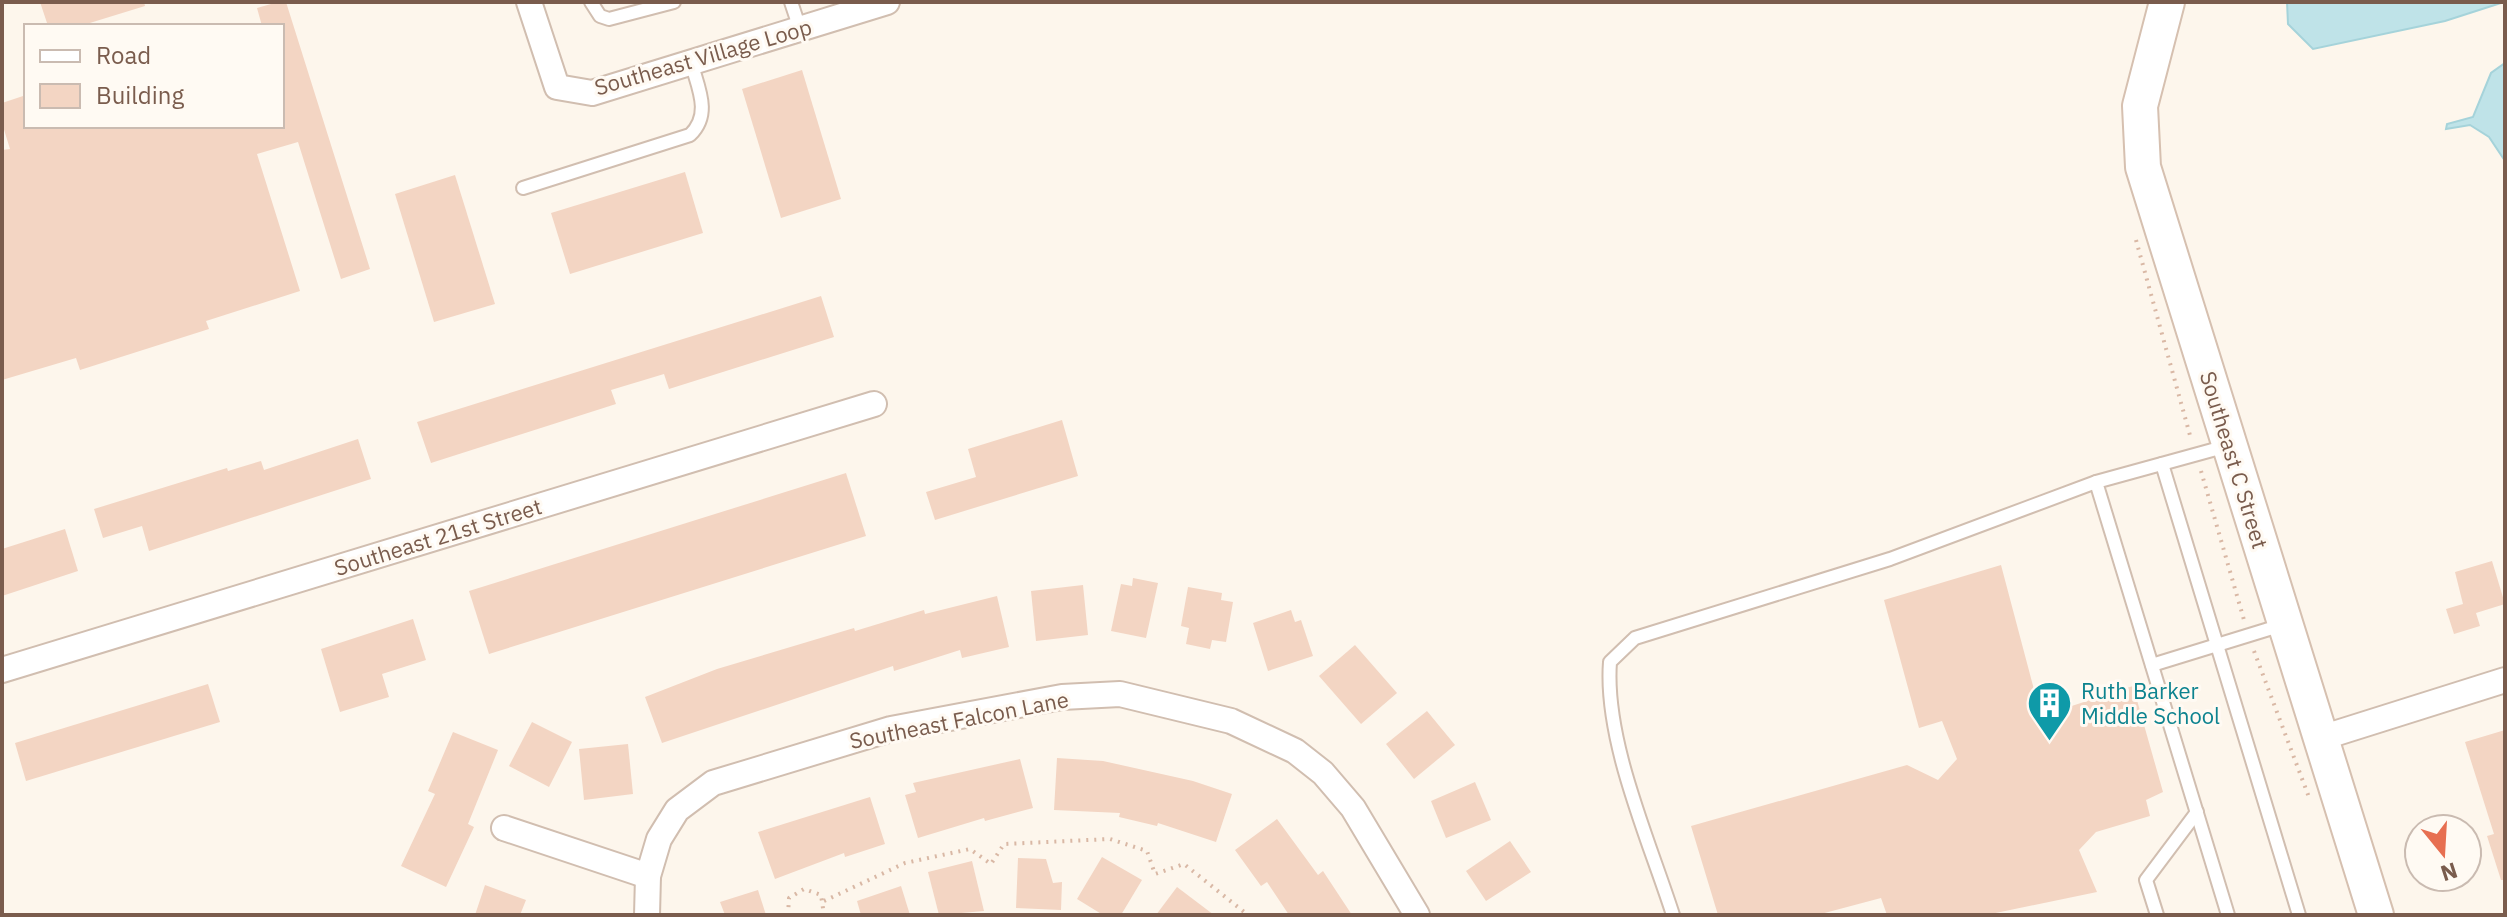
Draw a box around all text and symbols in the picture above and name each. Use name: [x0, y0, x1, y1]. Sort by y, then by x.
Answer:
street label: Southeast Village Loop: [591, 12, 815, 101]
legend: [24, 24, 284, 128]
text: Road: [96, 39, 151, 71]
text: Building: [96, 79, 184, 111]
street label: Southeast C Street: [2194, 367, 2275, 552]
street label: Southeast 21st Street: [331, 491, 545, 582]
place label: Ruth Barker Middle School: [2081, 676, 2220, 730]
building icon: Ruth Barker Middle School: [2026, 680, 2074, 743]
street label: Southeast Falcon Lane: [847, 684, 1071, 755]
north arrow: [2403, 813, 2483, 893]
text: N: [2437, 856, 2461, 889]

